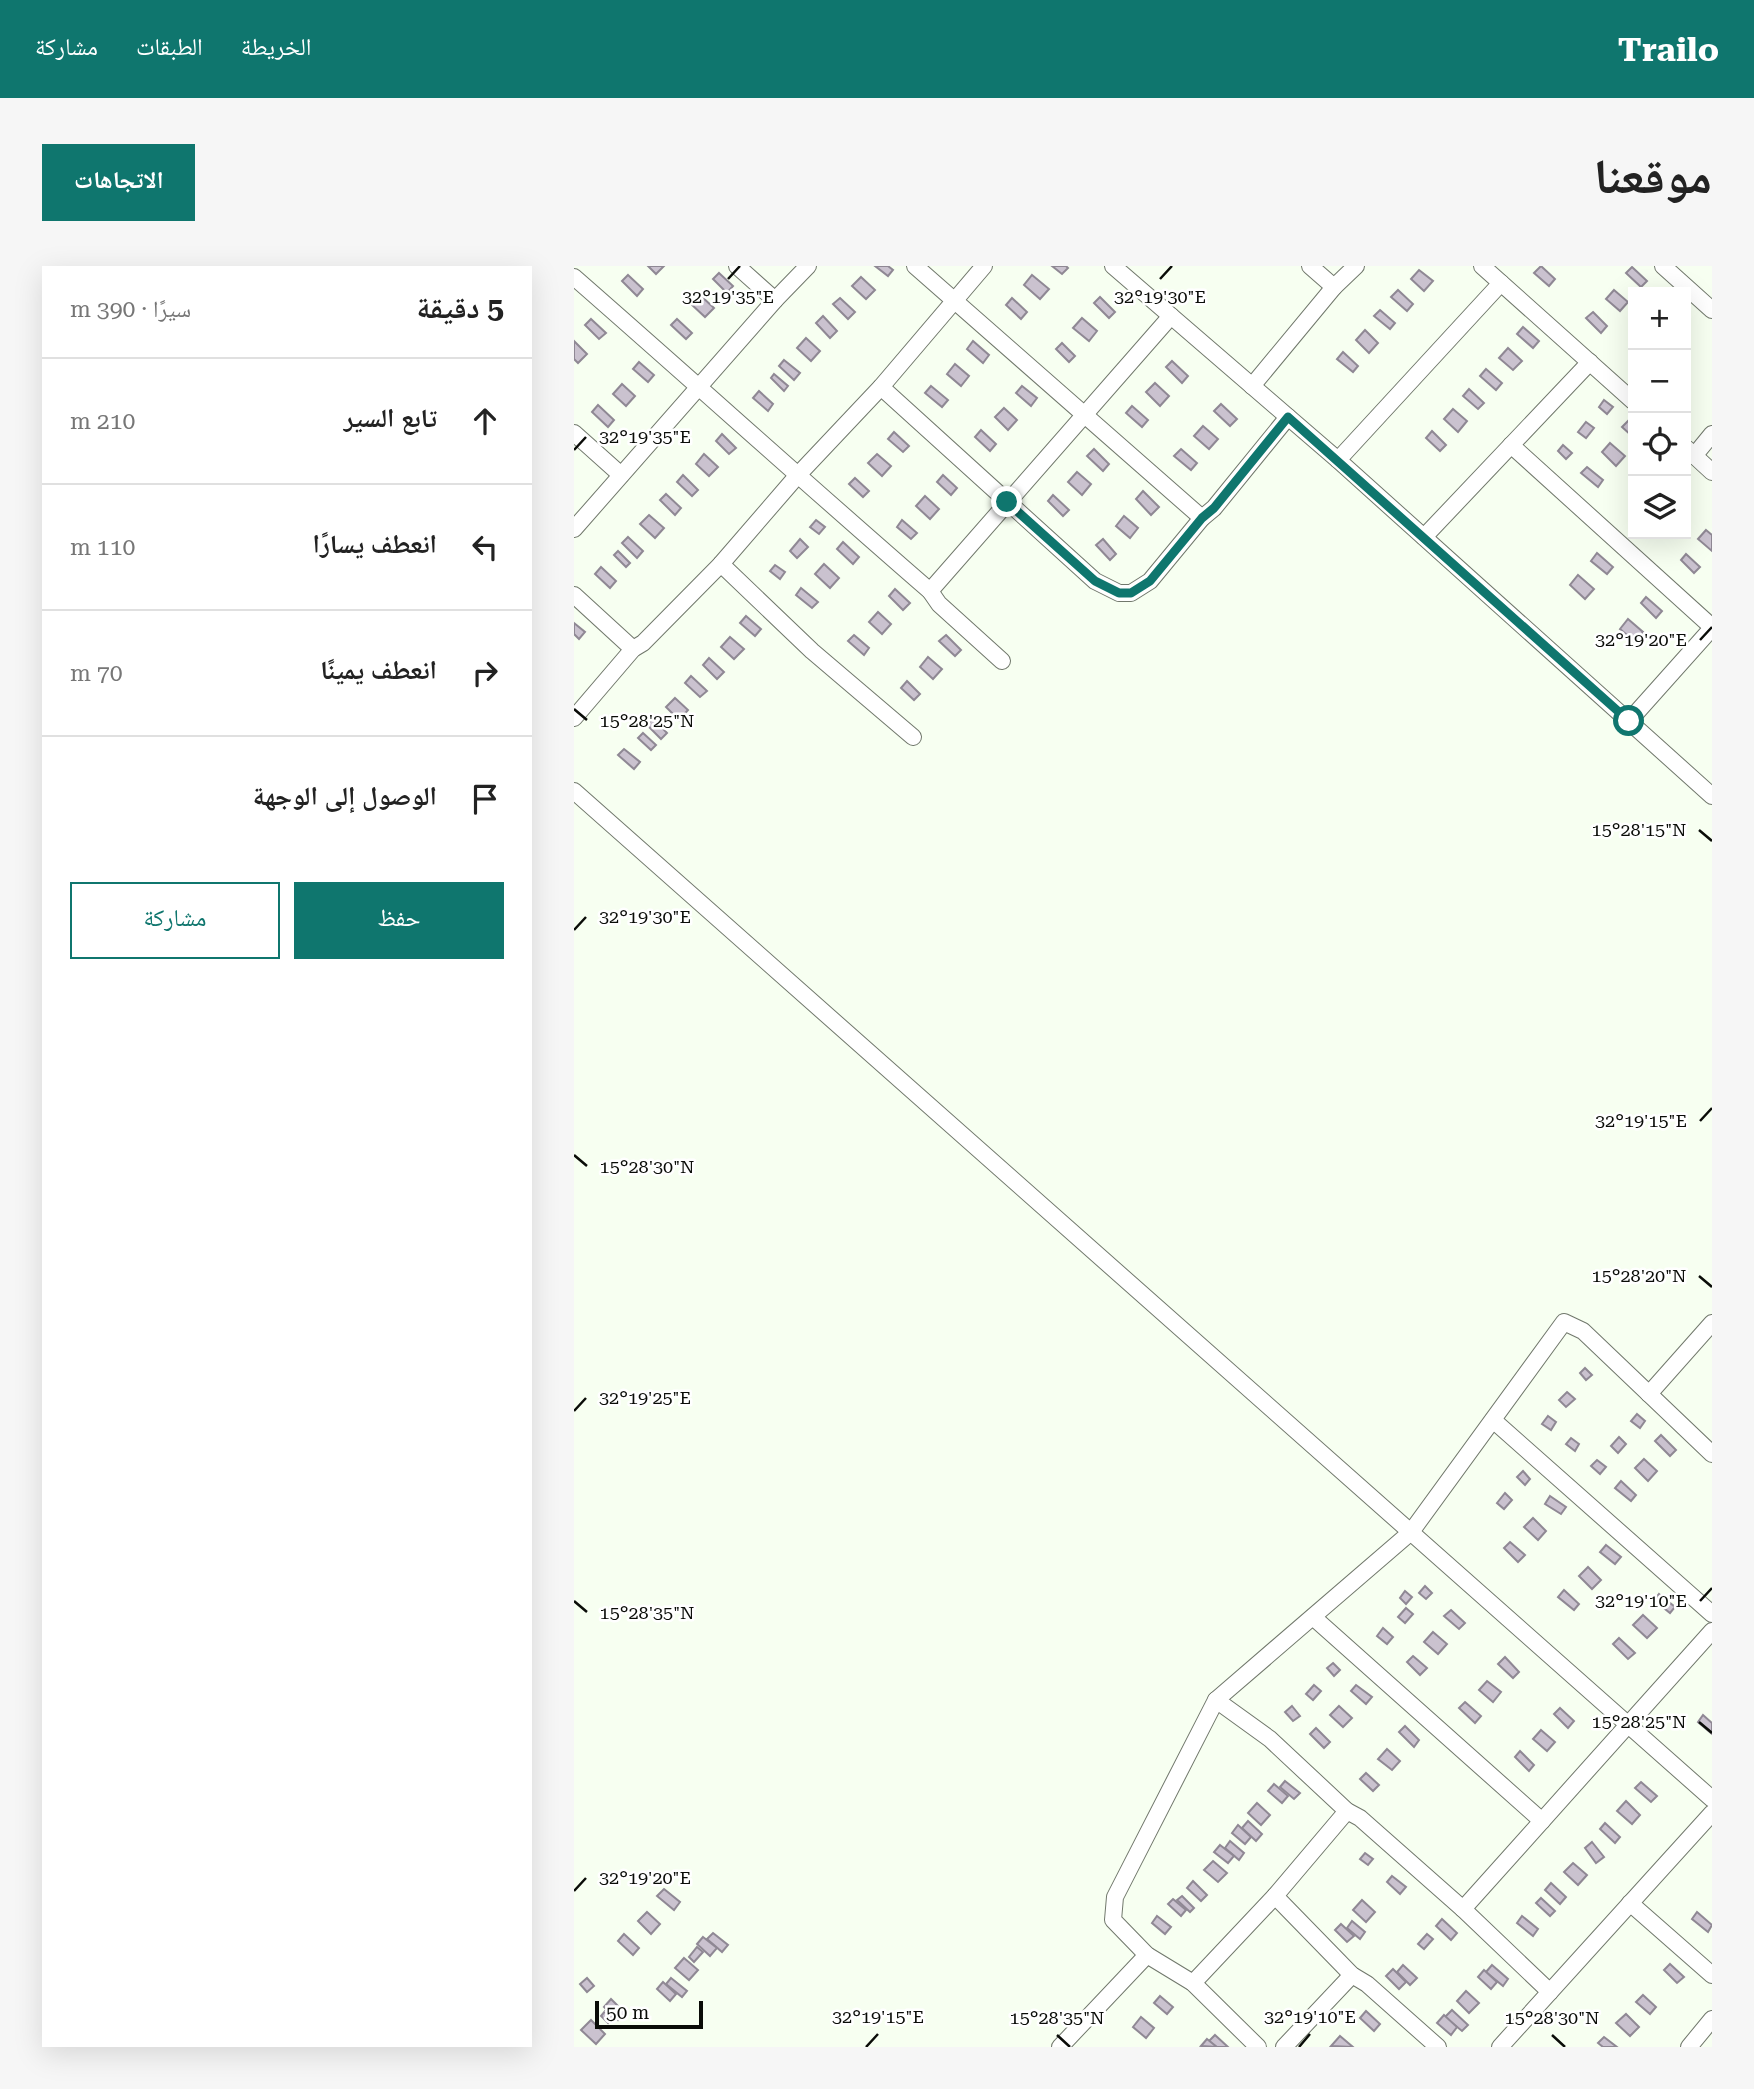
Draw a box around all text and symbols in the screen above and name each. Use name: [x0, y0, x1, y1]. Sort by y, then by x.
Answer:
text: Trailo: [1618, 30, 1719, 69]
text: مشاركة: [35, 33, 98, 61]
text: الطبقات: [136, 33, 203, 61]
text: الخريطة: [241, 33, 311, 61]
button: الاتجاهات: [42, 144, 195, 221]
text: موقعنا: [1594, 148, 1712, 205]
text: 32°19'35"E: [682, 286, 774, 307]
text: 32°19'30"E: [1114, 286, 1206, 307]
map controls: [1628, 287, 1691, 539]
button: +: [1628, 287, 1691, 350]
text: 5 دقيقة: [417, 290, 504, 325]
text: سيرًا · 390 m: [70, 296, 191, 323]
button: −: [1628, 350, 1691, 413]
icon: ahead: [466, 402, 504, 440]
text: تابع السير: [344, 403, 437, 433]
text: 210 m: [70, 408, 135, 435]
button: locate: [1628, 413, 1691, 476]
text: 32°19'35"E: [599, 426, 691, 447]
button: layers: [1628, 476, 1691, 539]
route end: [991, 486, 1022, 517]
icon: left: [466, 528, 504, 566]
text: انعطف يسارًا: [313, 529, 437, 559]
text: 110 m: [70, 534, 135, 561]
text: 32°19'20"E: [1595, 629, 1687, 650]
icon: right: [466, 654, 504, 692]
text: انعطف يمينًا: [320, 655, 437, 685]
text: 70 m: [70, 660, 123, 687]
route start: [1613, 705, 1644, 736]
text: 15°28'25"N: [600, 710, 694, 731]
icon: arrive: [466, 780, 504, 818]
text: الوصول إلى الوجهة: [253, 781, 437, 811]
text: 15°28'15"N: [1592, 819, 1686, 840]
button: مشاركة: [70, 882, 280, 959]
button: حفظ: [294, 882, 504, 959]
text: 32°19'30"E: [599, 906, 691, 927]
text: 32°19'15"E: [1595, 1110, 1687, 1131]
text: 15°28'30"N: [600, 1156, 694, 1177]
text: 15°28'20"N: [1592, 1265, 1686, 1286]
text: 32°19'25"E: [599, 1387, 691, 1408]
text: 32°19'10"E: [1595, 1590, 1687, 1611]
text: 15°28'35"N: [600, 1602, 694, 1623]
text: 15°28'25"N: [1592, 1711, 1686, 1732]
text: 32°19'20"E: [599, 1867, 691, 1888]
scale bar: [595, 1998, 704, 2030]
text: 50 m: [606, 2001, 649, 2024]
text: 32°19'15"E: [832, 2006, 924, 2027]
text: 32°19'10"E: [1264, 2006, 1356, 2027]
text: 15°28'35"N: [1010, 2007, 1104, 2028]
text: 15°28'30"N: [1505, 2007, 1599, 2028]

